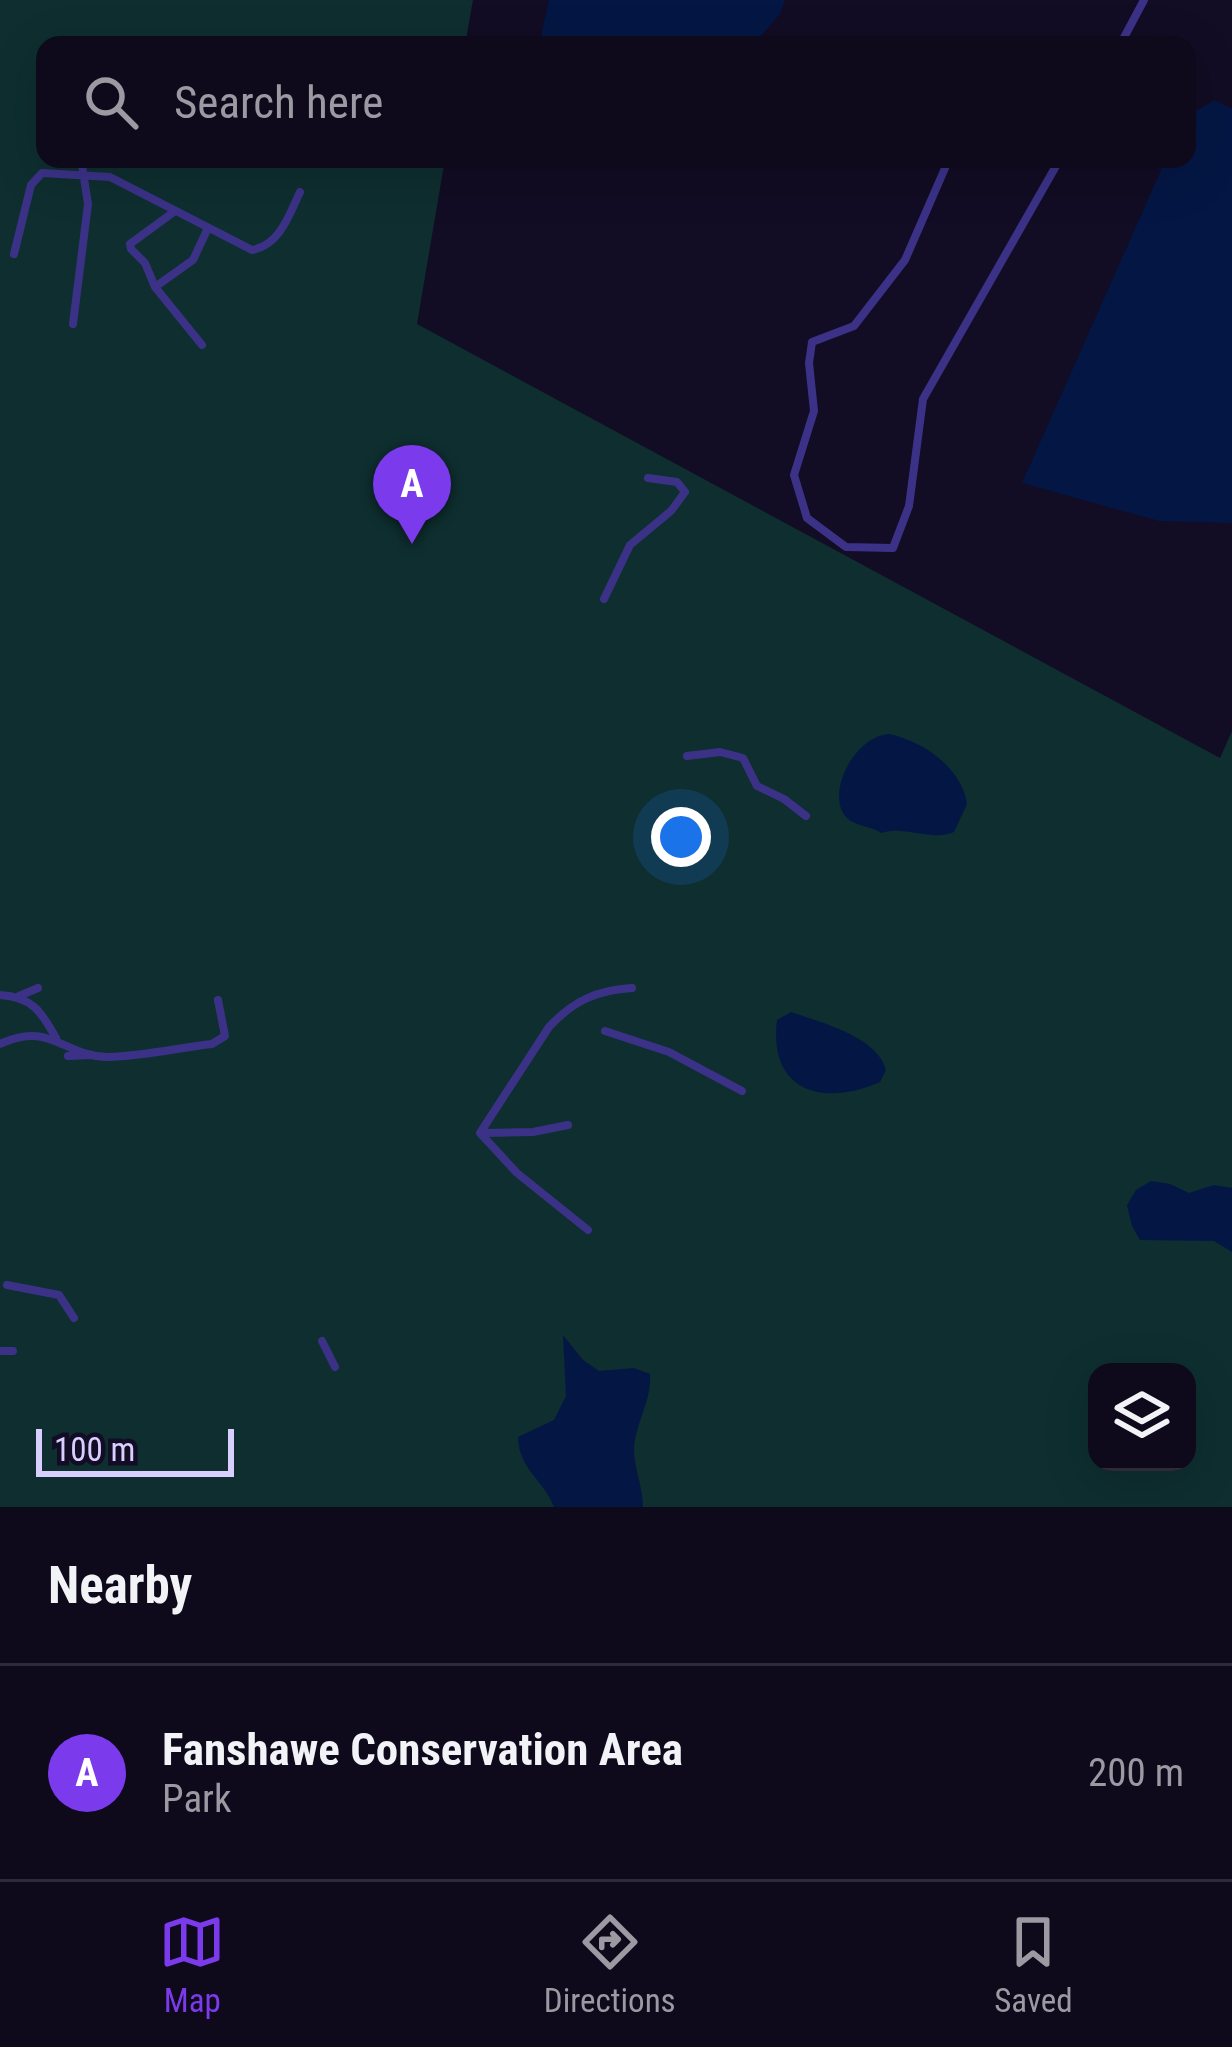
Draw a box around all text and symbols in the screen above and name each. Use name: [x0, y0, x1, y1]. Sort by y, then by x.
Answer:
search box: [36, 36, 1196, 168]
icon: search: [78, 69, 144, 135]
text: Search here: [174, 76, 383, 129]
pin: A: [373, 445, 451, 544]
your location: [651, 807, 711, 867]
map controls: [1088, 1363, 1196, 1471]
button: layers: [1088, 1363, 1196, 1471]
scale bar: [36, 1423, 234, 1476]
text: 100 m: [54, 1430, 135, 1469]
text: Nearby: [48, 1556, 192, 1615]
text: Fanshawe Conservation Area: [162, 1723, 683, 1776]
text: A: [75, 1750, 99, 1796]
text: 200 m: [1088, 1750, 1184, 1796]
text: Park: [162, 1776, 232, 1822]
tab: Map: [159, 1909, 225, 2020]
tab: Directions: [544, 1909, 676, 2020]
tab: Saved: [994, 1909, 1073, 2020]

